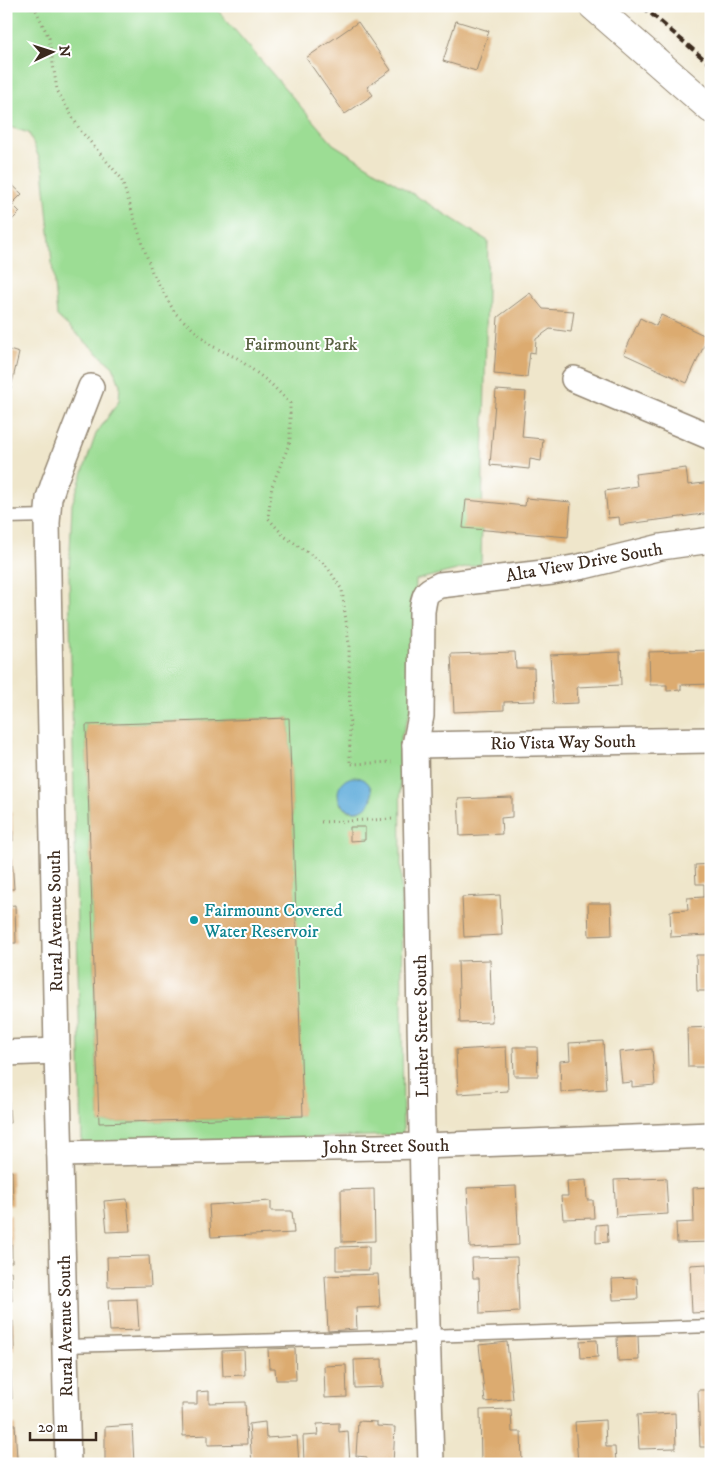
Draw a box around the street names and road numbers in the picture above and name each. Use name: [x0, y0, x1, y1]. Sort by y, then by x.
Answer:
street label: Alta View Drive South: [504, 538, 665, 588]
street label: Rio Vista Way South: [490, 731, 637, 755]
street label: Rural Avenue South: [44, 849, 68, 992]
street label: Luther Street South: [410, 954, 434, 1098]
street label: John Street South: [320, 1135, 450, 1159]
street label: Rural Avenue South: [54, 1254, 78, 1397]

